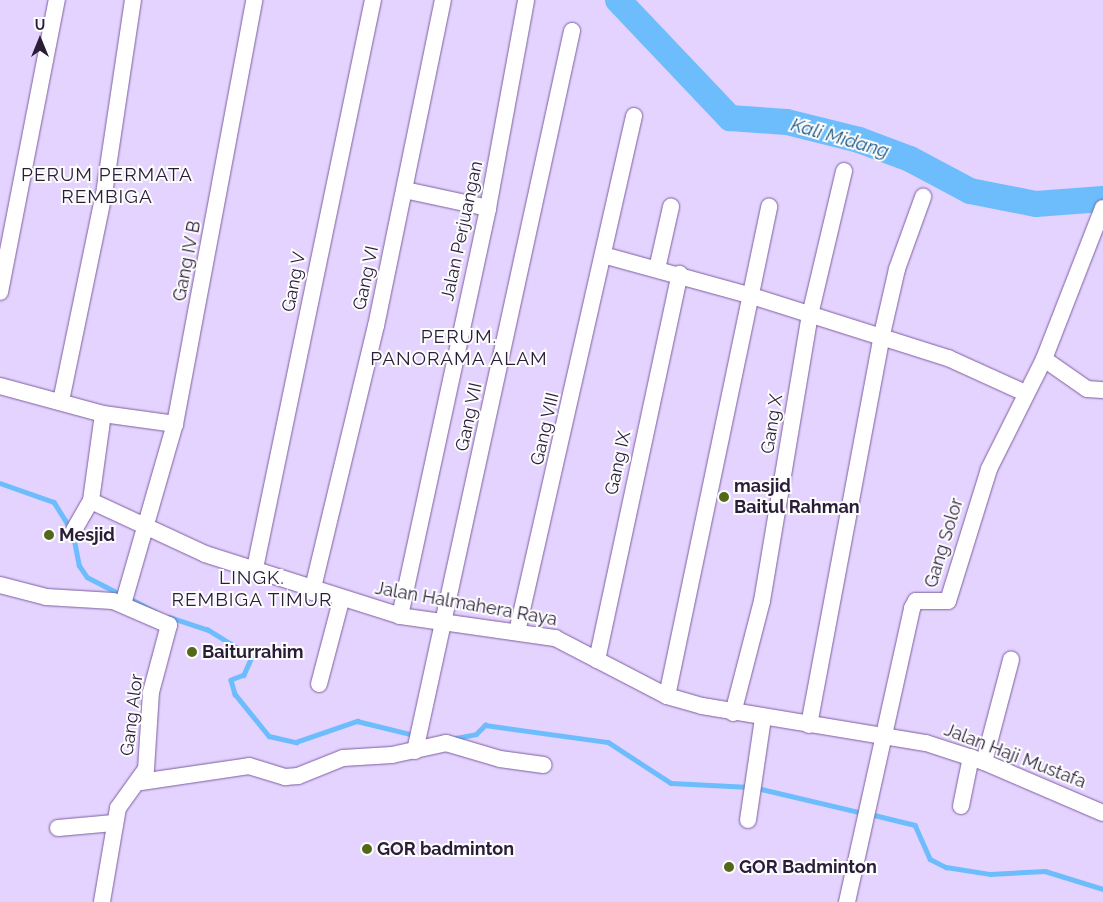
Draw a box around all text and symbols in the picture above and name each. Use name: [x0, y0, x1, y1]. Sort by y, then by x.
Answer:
north arrow: [15, 15, 65, 65]
text: U: [35, 17, 45, 33]
water label: Kali Midang: [788, 113, 892, 163]
street label: Jalan Perjuangan: [437, 159, 487, 303]
district label: PERUM PERMATA REMBIGA: [19, 164, 195, 208]
street label: Gang IV B: [169, 219, 205, 303]
street label: Gang VI: [349, 244, 383, 312]
street label: Gang V: [278, 250, 310, 314]
district label: PERUM. PANORAMA ALAM: [368, 326, 550, 370]
street label: Gang VII: [451, 380, 487, 454]
street label: Gang VIII: [526, 390, 564, 468]
street label: Gang X: [757, 393, 787, 455]
street label: Gang IX: [601, 429, 635, 497]
place label: masjid Baitul Rahman: [734, 476, 860, 518]
marker: masjid Baitul Rahman: [718, 491, 730, 503]
street label: Gang Solor: [920, 496, 968, 590]
place label: Mesjid: [59, 524, 115, 546]
marker: Mesjid: [43, 529, 55, 541]
district label: LINGK. REMBIGA TIMUR: [169, 567, 335, 611]
street label: Jalan Halmahera Raya: [373, 577, 559, 631]
place label: Baiturrahim: [202, 641, 304, 663]
marker: Baiturrahim: [186, 646, 198, 658]
street label: Gang Alor: [116, 672, 148, 758]
street label: Jalan Haji Mustafa: [941, 719, 1089, 793]
place label: GOR badminton: [377, 838, 514, 860]
marker: GOR badminton: [361, 843, 373, 855]
place label: GOR Badminton: [739, 856, 877, 878]
marker: GOR Badminton: [723, 861, 735, 873]

